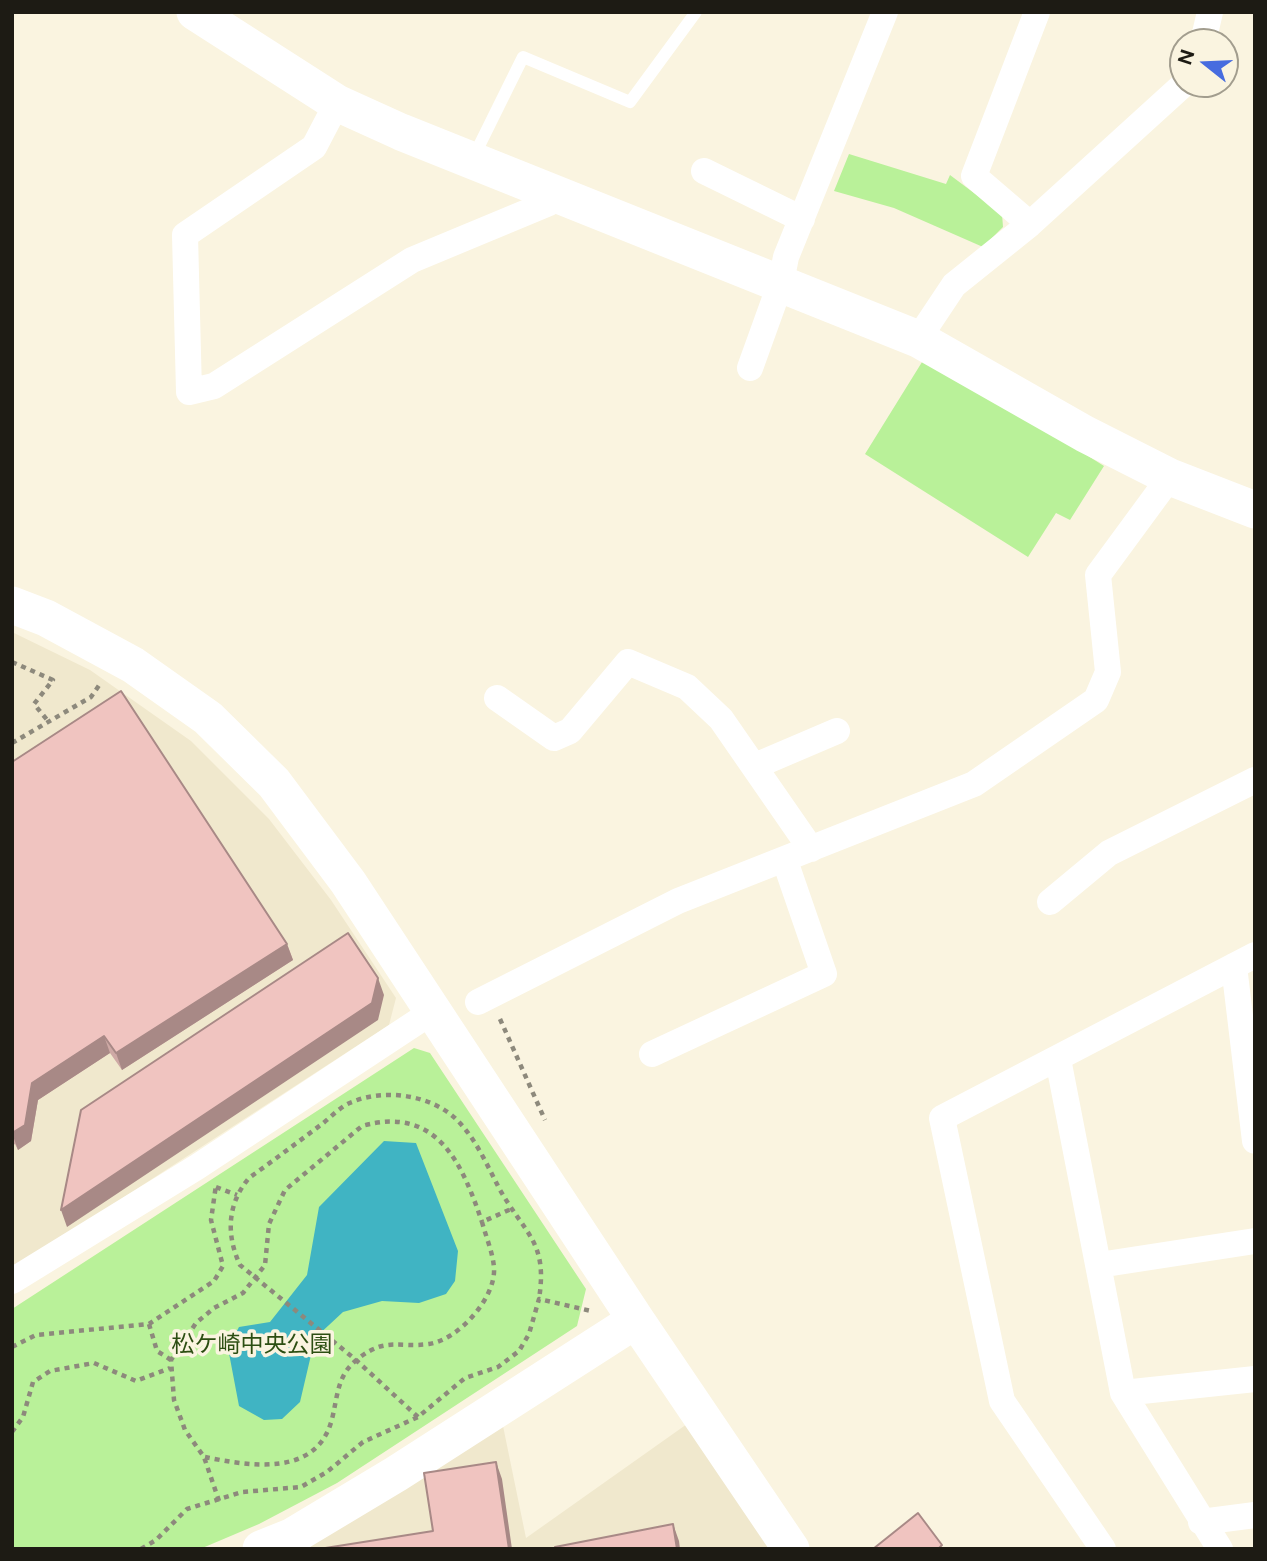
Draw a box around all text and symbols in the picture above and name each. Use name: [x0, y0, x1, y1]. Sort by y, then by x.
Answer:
north arrow: [1169, 28, 1239, 98]
text: N: [1173, 47, 1199, 68]
park label: 松ケ崎中央公園: [172, 1331, 332, 1359]

